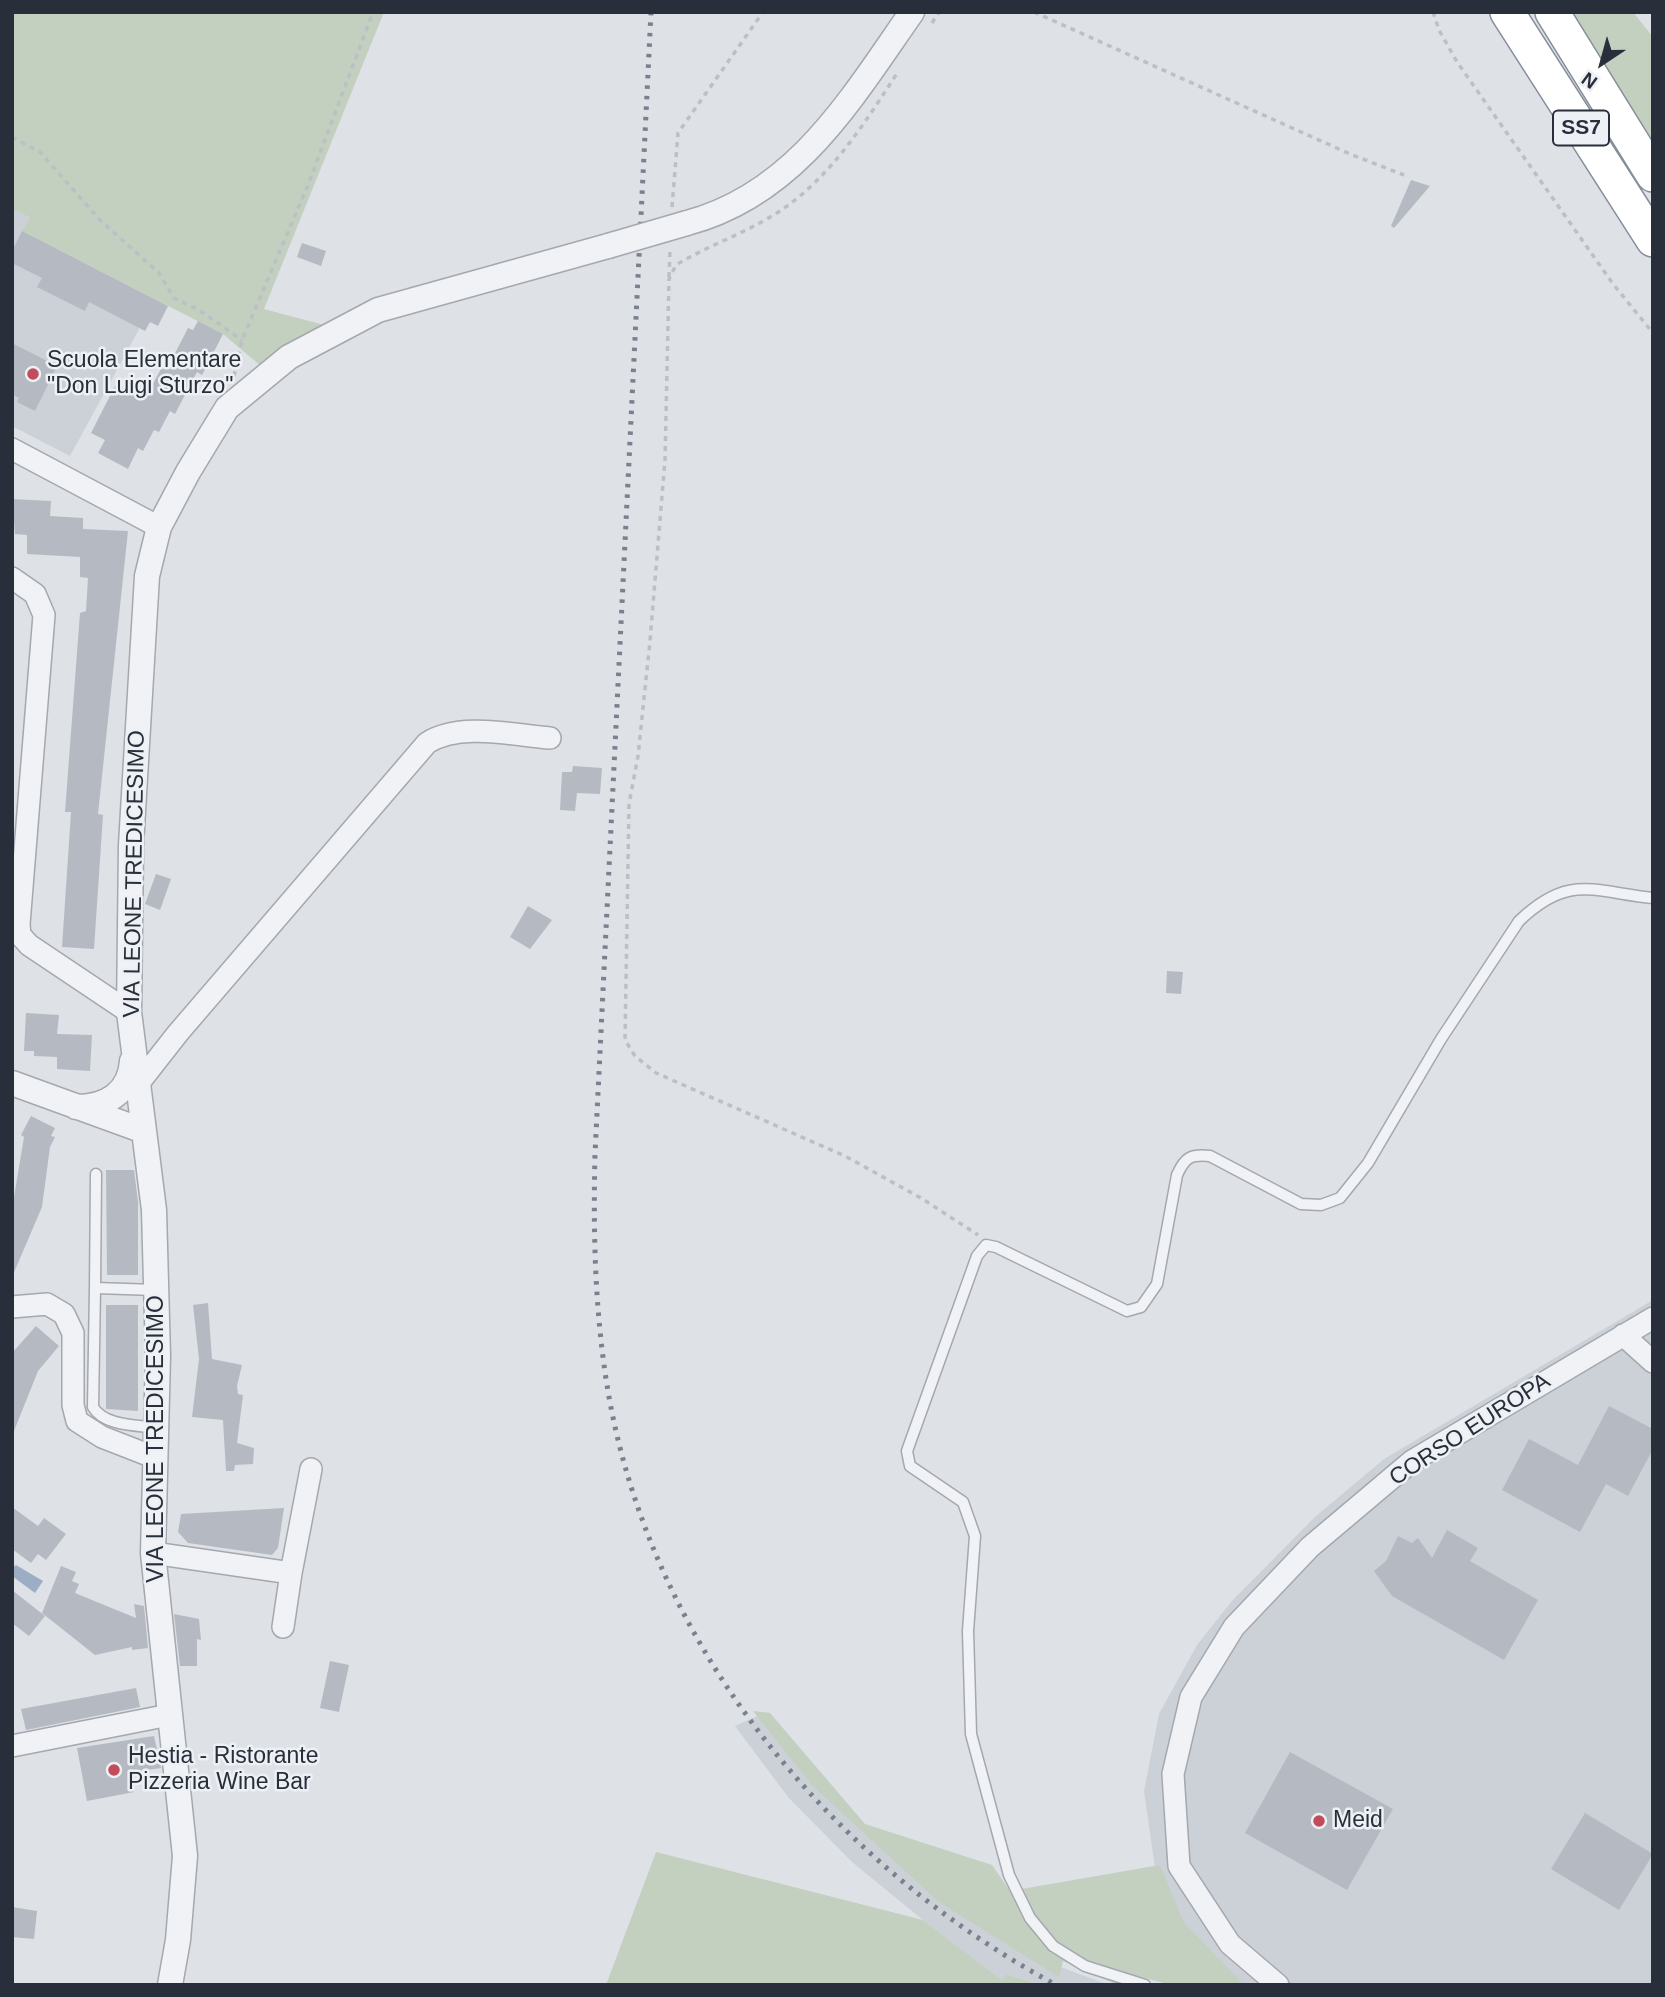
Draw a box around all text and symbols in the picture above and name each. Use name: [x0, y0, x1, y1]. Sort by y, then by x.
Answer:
north arrow: [1567, 28, 1637, 98]
text: N: [1578, 68, 1601, 93]
road number: SS7: [1553, 110, 1609, 146]
place label: Scuola Elementare "Don Luigi Sturzo": [47, 347, 241, 401]
marker: Scuola Elementare "Don Luigi Sturzo": [25, 366, 41, 382]
street label: VIA LEONE TREDICESIMO: [119, 730, 151, 1018]
street label: VIA LEONE TREDICESIMO: [143, 1295, 171, 1583]
street label: CORSO EUROPA: [1384, 1368, 1556, 1492]
place label: Hestia - Ristorante Pizzeria Wine Bar: [128, 1743, 318, 1797]
marker: Hestia - Ristorante Pizzeria Wine Bar: [106, 1762, 122, 1778]
place label: Meid: [1333, 1807, 1383, 1835]
marker: Meid: [1311, 1813, 1327, 1829]

